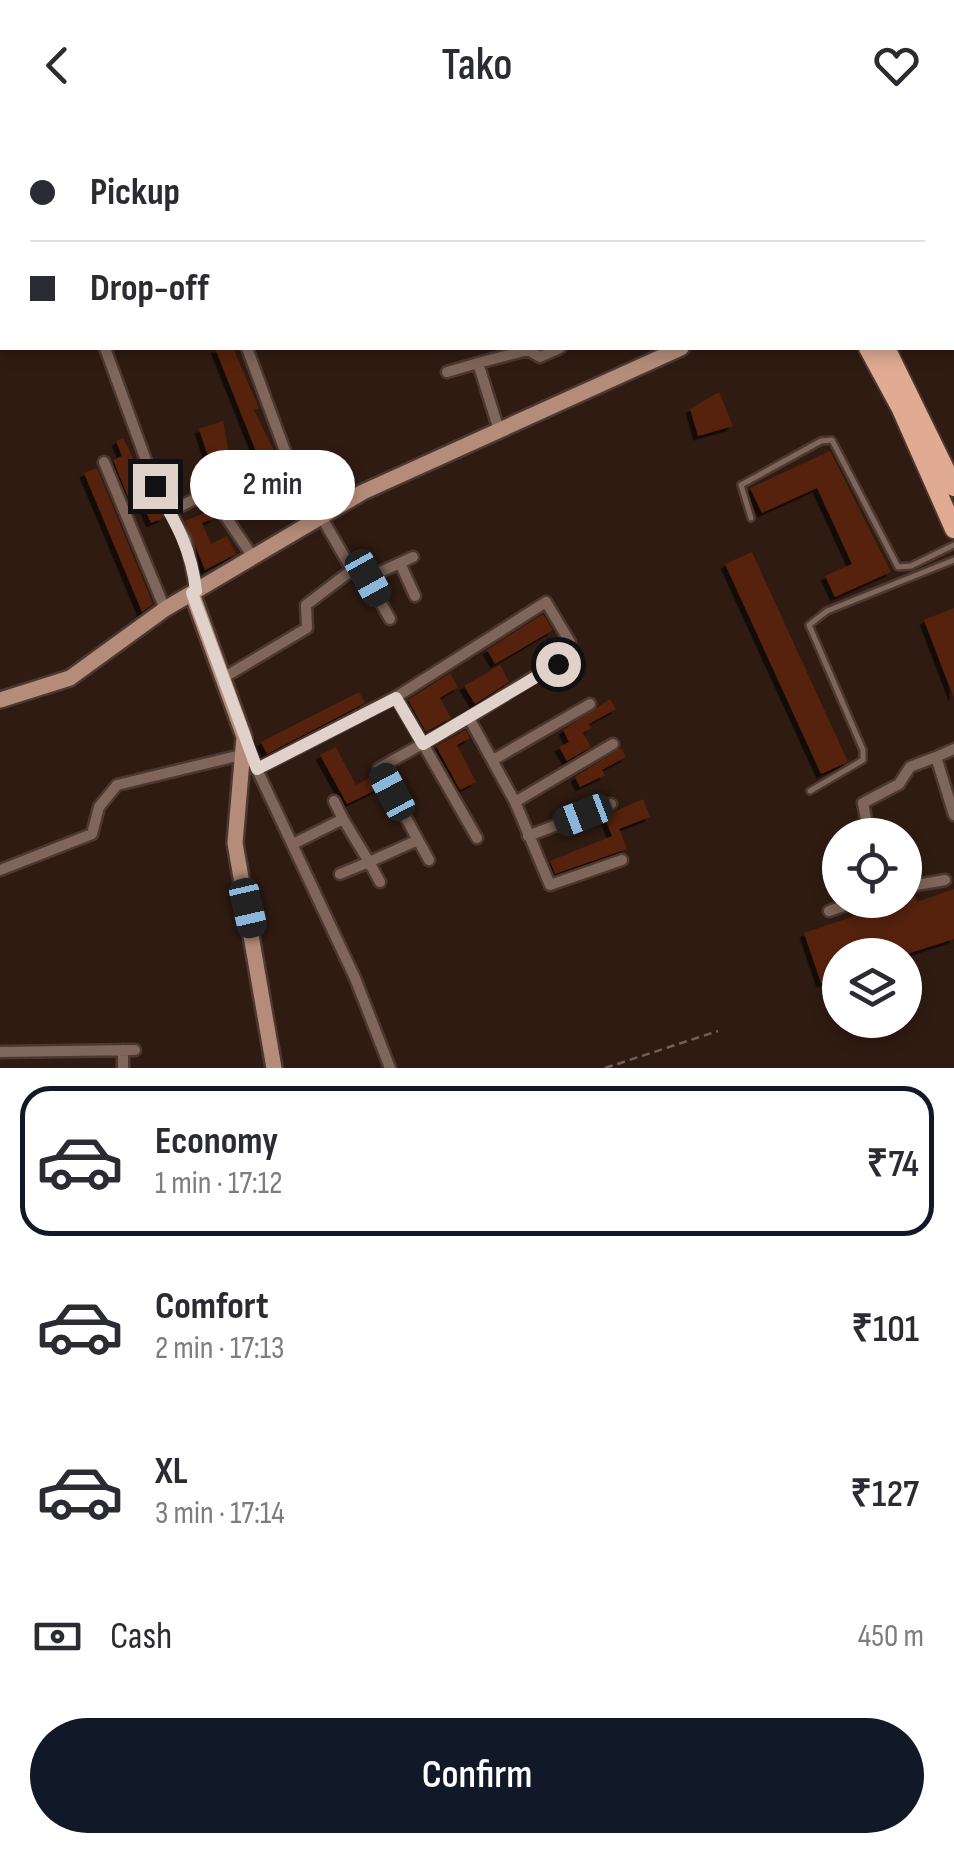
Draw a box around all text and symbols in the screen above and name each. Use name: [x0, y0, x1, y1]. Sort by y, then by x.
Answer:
icon: back: [30, 38, 85, 93]
text: Tako: [442, 38, 512, 93]
icon: heart: [869, 38, 924, 93]
text: Pickup: [90, 170, 180, 215]
text: Drop-off: [90, 266, 209, 311]
callout: 2 min: [190, 451, 355, 521]
route end: [133, 464, 178, 509]
text: 2 min: [243, 465, 302, 504]
car: [340, 544, 396, 612]
route start: [536, 642, 581, 687]
car: [365, 758, 419, 826]
car: [550, 790, 616, 840]
map controls: [822, 818, 922, 1038]
button: locate: [822, 818, 922, 918]
car: [227, 875, 269, 941]
button: layers: [822, 938, 922, 1038]
icon: car: [35, 1116, 125, 1206]
text: Economy: [155, 1119, 278, 1164]
text: ₹74: [866, 1142, 919, 1187]
text: 1 min · 17:12: [155, 1164, 283, 1203]
icon: car: [35, 1281, 125, 1371]
text: Comfort: [155, 1284, 269, 1329]
text: ₹101: [851, 1307, 919, 1352]
text: 2 min · 17:13: [155, 1329, 284, 1368]
icon: car: [35, 1446, 125, 1536]
text: XL: [155, 1449, 188, 1494]
text: ₹127: [850, 1472, 919, 1517]
text: 3 min · 17:14: [155, 1494, 285, 1533]
icon: cash: [30, 1609, 85, 1664]
text: Cash: [110, 1614, 172, 1659]
text: 450 m: [858, 1617, 924, 1656]
button: Confirm: [30, 1718, 924, 1833]

